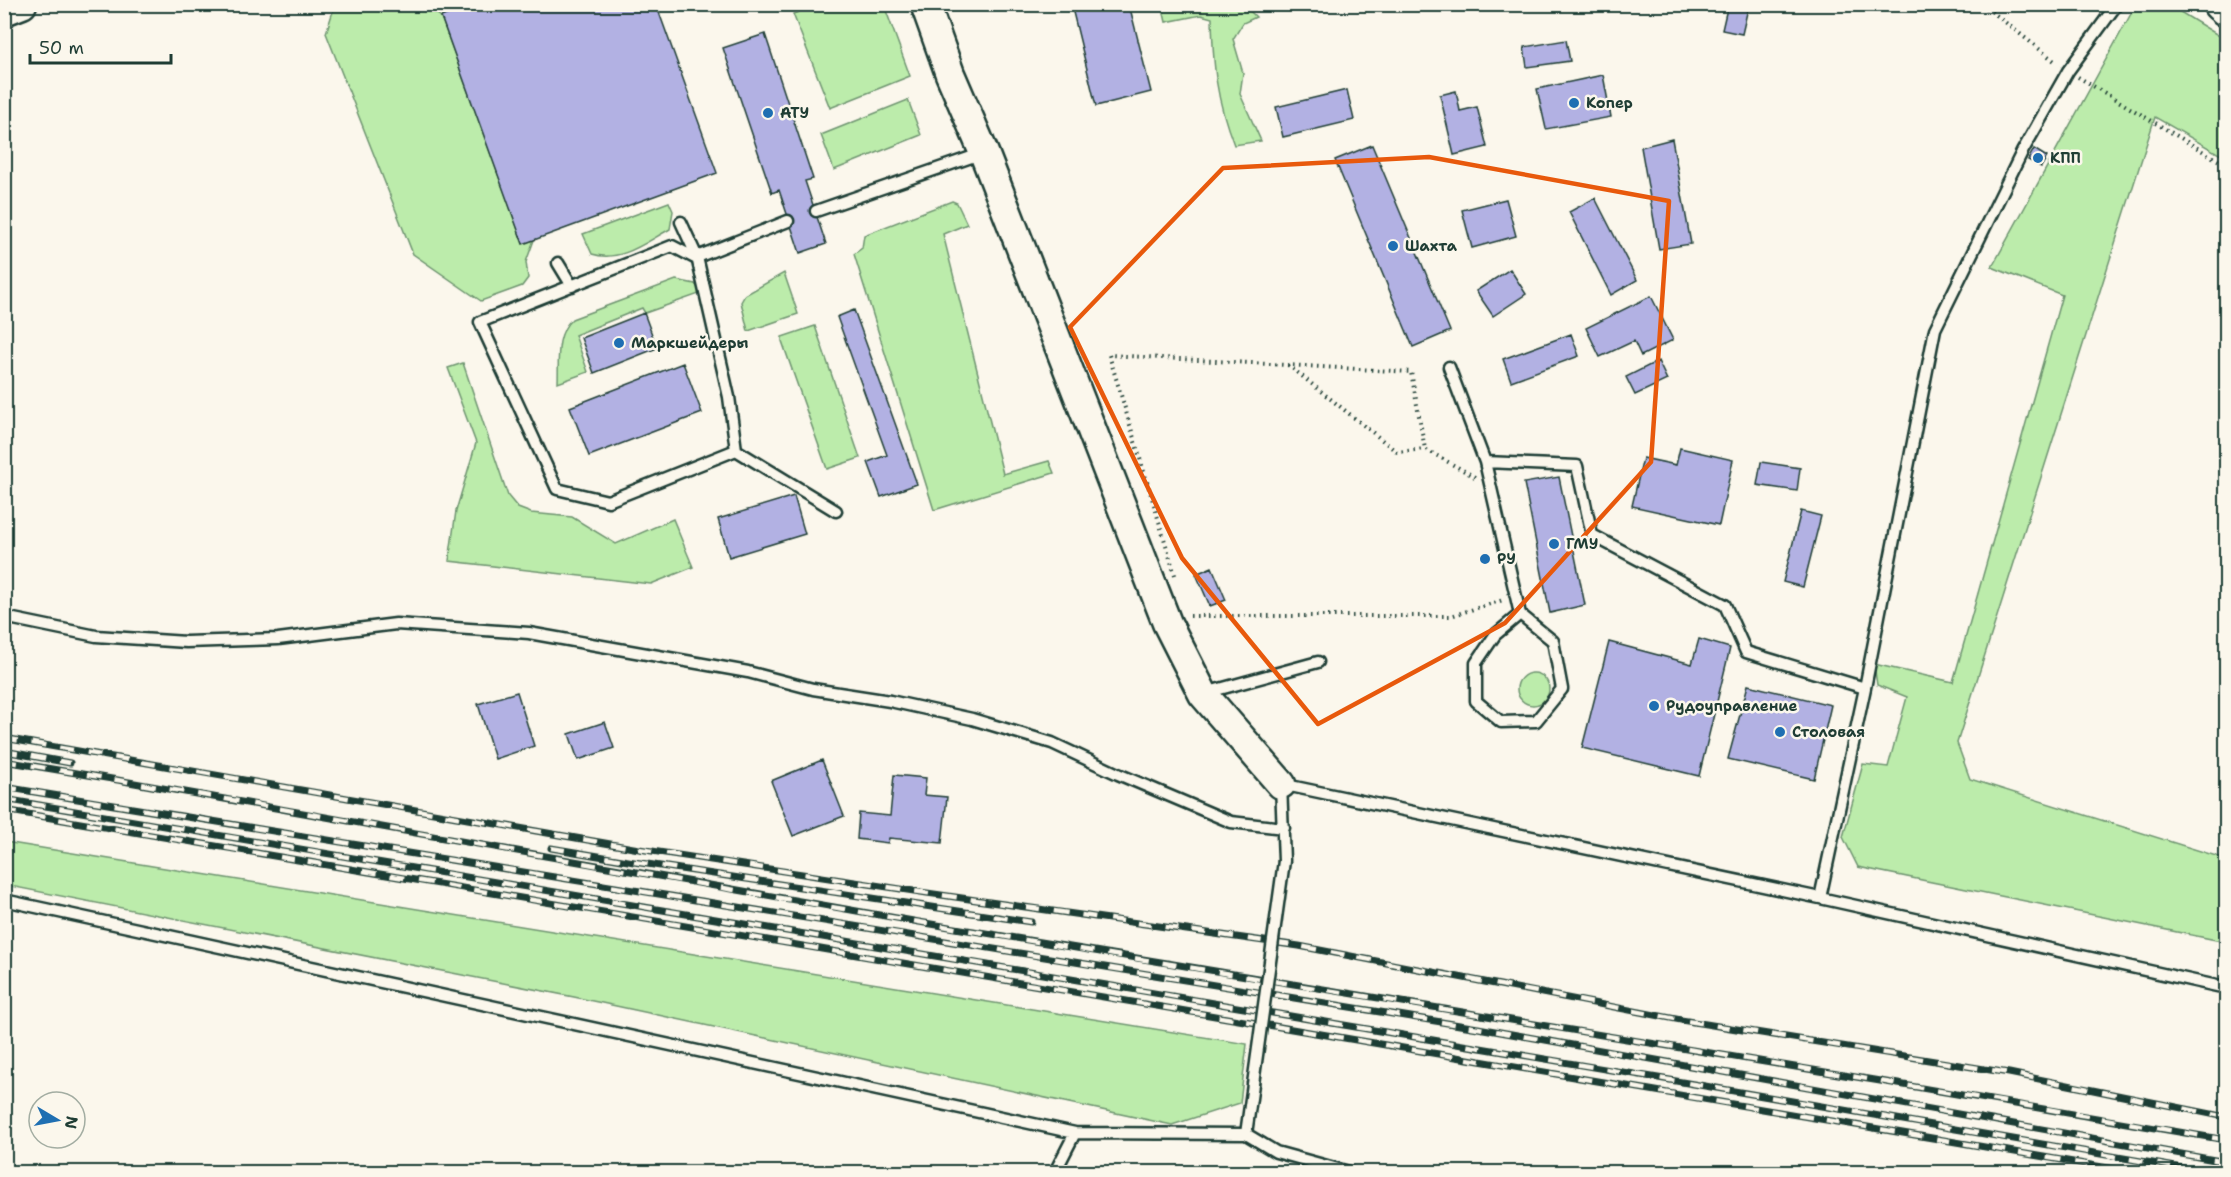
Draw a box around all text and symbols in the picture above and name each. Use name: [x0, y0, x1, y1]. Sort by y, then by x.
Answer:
scale bar: [30, 27, 171, 65]
text: 50 m: [39, 36, 84, 60]
place label: Копер: [1586, 93, 1633, 113]
marker: Копер: [1567, 96, 1581, 110]
place label: АТУ: [780, 103, 809, 123]
marker: АТУ: [761, 106, 775, 120]
place label: КПП: [2050, 148, 2081, 168]
marker: КПП: [2031, 151, 2045, 165]
place label: Шахта: [1405, 236, 1458, 256]
marker: Шахта: [1386, 239, 1400, 253]
place label: Маркшейдеры: [631, 333, 749, 353]
marker: Маркшейдеры: [612, 336, 626, 350]
place label: ГМУ: [1566, 534, 1598, 554]
marker: ГМУ: [1547, 537, 1561, 551]
place label: РУ: [1497, 549, 1516, 569]
marker: РУ: [1478, 552, 1492, 566]
place label: Рудоуправление: [1666, 696, 1798, 716]
marker: Рудоуправление: [1647, 699, 1661, 713]
place label: Столовая: [1792, 722, 1865, 742]
marker: Столовая: [1773, 725, 1787, 739]
north arrow: [27, 1090, 87, 1150]
text: N: [60, 1114, 83, 1131]

